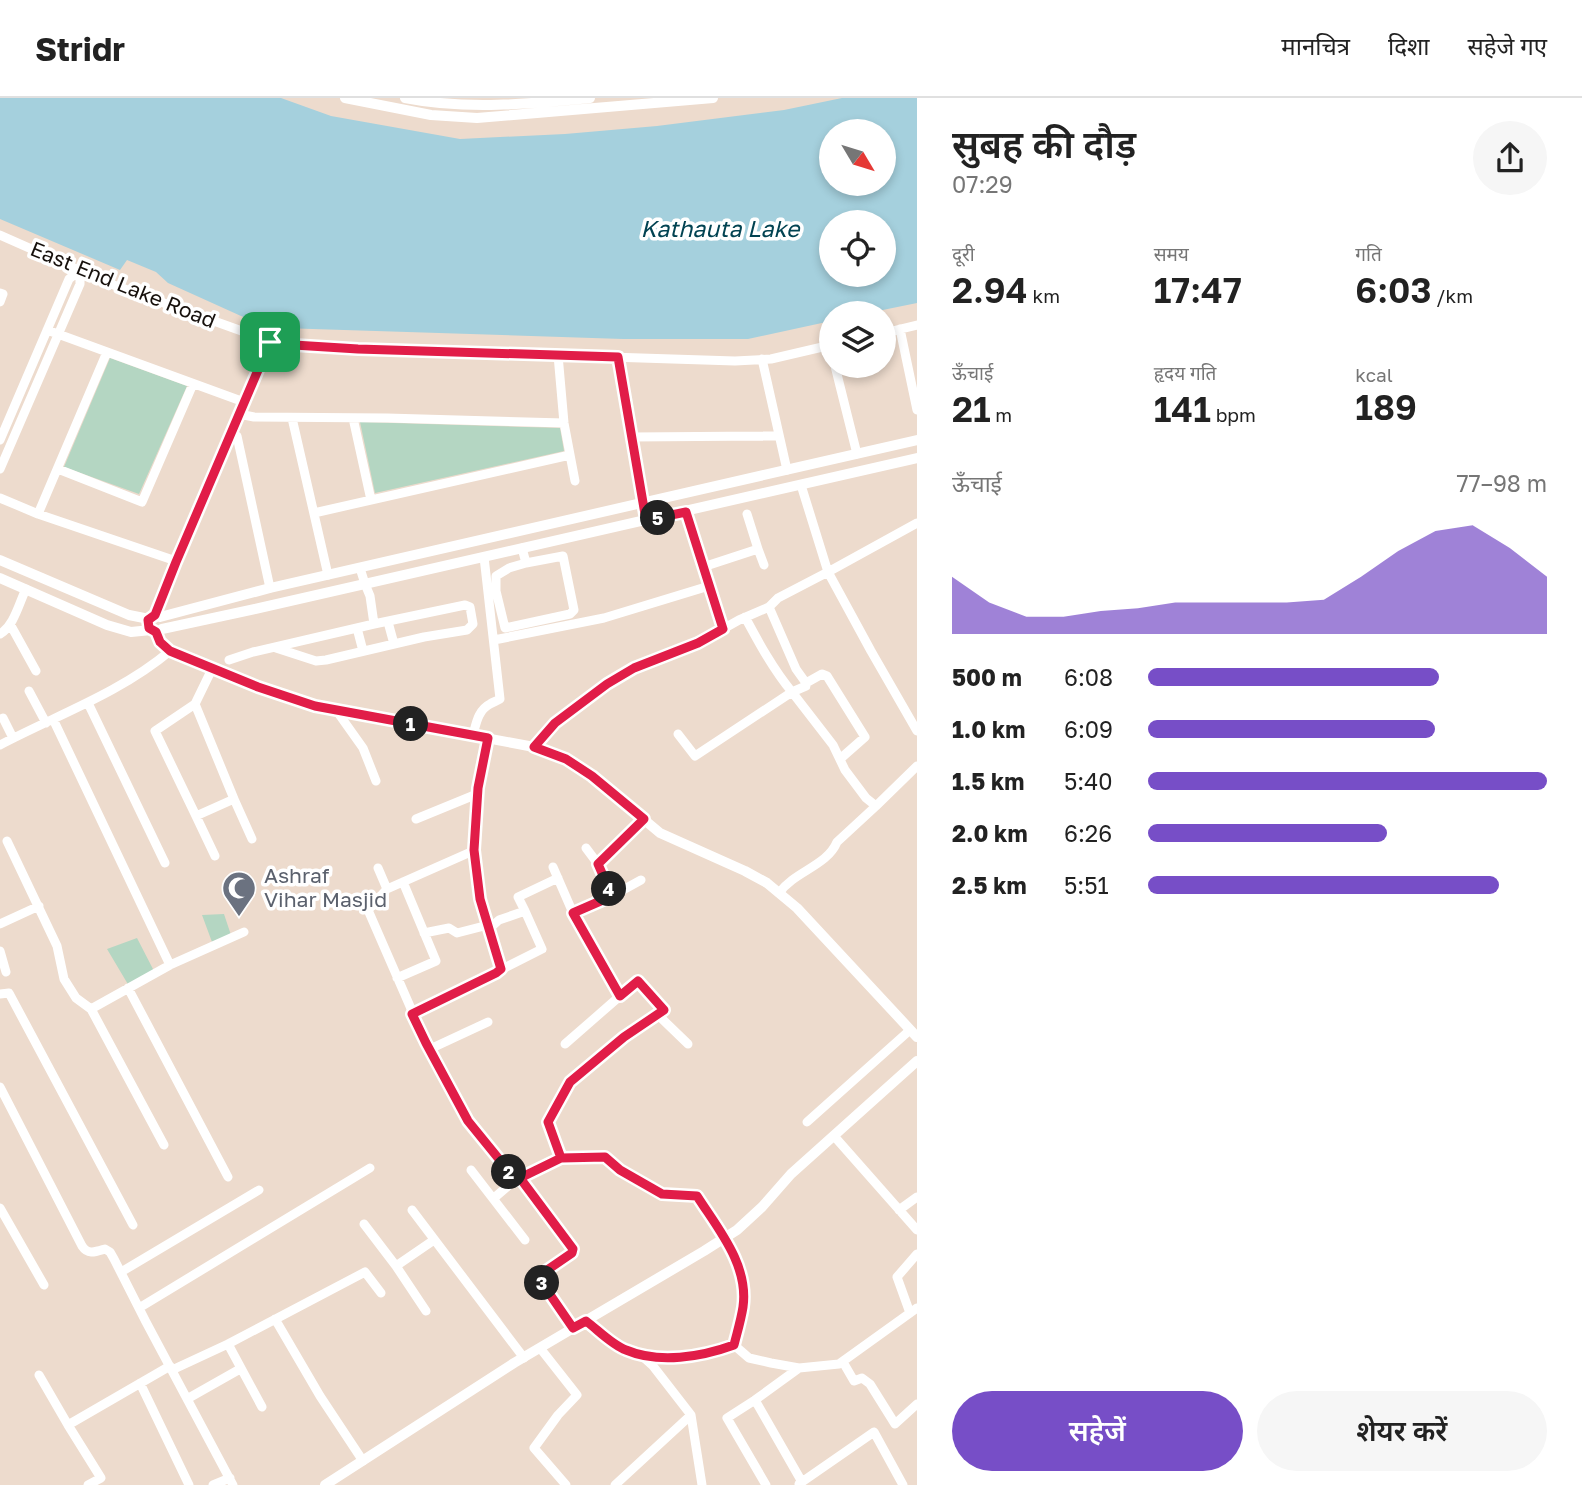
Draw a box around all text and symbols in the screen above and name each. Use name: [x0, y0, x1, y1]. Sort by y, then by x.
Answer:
text: Stridr: [35, 29, 125, 68]
text: मानचित्र: [1281, 31, 1350, 60]
text: दिशा: [1388, 31, 1429, 60]
text: सहेजे गए: [1467, 31, 1547, 60]
north arrow: [819, 119, 896, 196]
map controls: [819, 119, 896, 378]
text: सुबह की दौड़: [952, 121, 1136, 166]
button: share: [1473, 121, 1547, 195]
text: 07:29: [952, 170, 1013, 198]
button: locate: [819, 210, 896, 287]
water label: Kathauta Lake: [641, 214, 801, 242]
street label: East End Lake Road: [27, 235, 220, 333]
text: दूरी: [952, 242, 975, 265]
text: समय: [1154, 242, 1189, 265]
text: गति: [1355, 242, 1382, 265]
text: 2.94: [952, 269, 1028, 311]
text: 17:47: [1154, 269, 1242, 311]
text: 6:03: [1355, 269, 1432, 311]
text: km: [1028, 284, 1060, 307]
text: /km: [1432, 284, 1473, 307]
button: layers: [819, 301, 896, 378]
pin: [240, 312, 300, 372]
icon: arrive: [251, 323, 289, 361]
text: ऊँचाई: [952, 361, 993, 384]
text: हृदय गति: [1154, 361, 1216, 384]
text: kcal: [1355, 363, 1393, 386]
text: 189: [1355, 386, 1417, 428]
text: 21: [952, 388, 991, 430]
text: 141: [1154, 388, 1211, 430]
text: m: [991, 403, 1012, 426]
text: bpm: [1211, 403, 1256, 426]
text: ऊँचाई: [952, 469, 1002, 497]
text: 77–98 m: [1456, 469, 1547, 497]
pin: 5: [640, 500, 676, 536]
text: 5: [652, 506, 663, 529]
text: 500 m: [952, 663, 1022, 691]
text: 6:08: [1064, 663, 1113, 691]
pin: 1: [394, 706, 428, 742]
text: 1: [406, 712, 415, 735]
text: 1.0 km: [952, 715, 1025, 743]
text: 6:09: [1064, 715, 1113, 743]
text: 1.5 km: [952, 767, 1024, 795]
text: 5:40: [1064, 767, 1113, 795]
text: 2.0 km: [952, 819, 1028, 847]
text: 6:26: [1064, 819, 1112, 847]
place label: Ashraf Vihar Masjid: [264, 862, 387, 912]
mosque icon: Ashraf Vihar Masjid: [220, 869, 258, 918]
text: 2.5 km: [952, 871, 1027, 899]
text: 5:51: [1064, 871, 1109, 899]
pin: 4: [592, 872, 626, 906]
text: 4: [603, 877, 614, 900]
pin: 2: [491, 1154, 526, 1190]
text: 2: [503, 1160, 514, 1183]
pin: 3: [524, 1266, 560, 1300]
text: 3: [536, 1271, 547, 1294]
button: सहेजें: [952, 1391, 1243, 1471]
button: शेयर करें: [1257, 1391, 1547, 1471]

